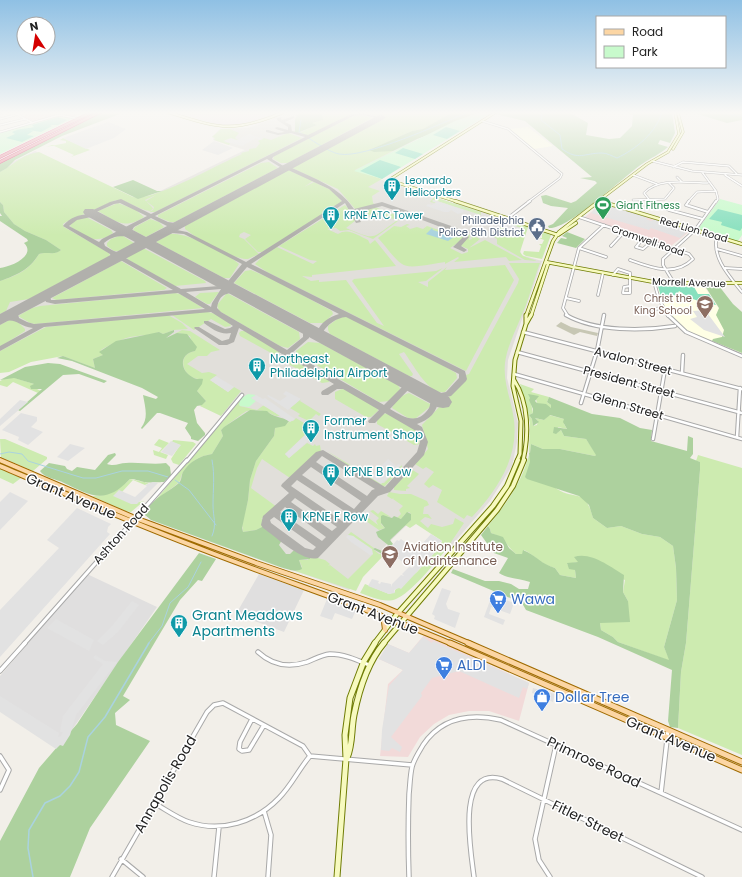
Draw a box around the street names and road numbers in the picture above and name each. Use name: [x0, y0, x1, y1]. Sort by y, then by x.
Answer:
street label: Red Lion Road: [658, 213, 730, 246]
street label: Cromwell Road: [609, 221, 686, 260]
street label: Morrell Avenue: [652, 274, 726, 291]
street label: Avalon Street: [592, 342, 674, 379]
street label: President Street: [582, 361, 677, 402]
street label: Glenn Street: [590, 387, 666, 424]
street label: Grant Avenue: [23, 468, 119, 524]
street label: Ashton Road: [89, 500, 152, 568]
street label: Grant Avenue: [325, 586, 422, 640]
street label: Grant Avenue: [623, 711, 719, 767]
street label: Primrose Road: [544, 731, 644, 793]
street label: Annapolis Road: [129, 732, 201, 836]
street label: Fitler Street: [549, 795, 627, 847]

